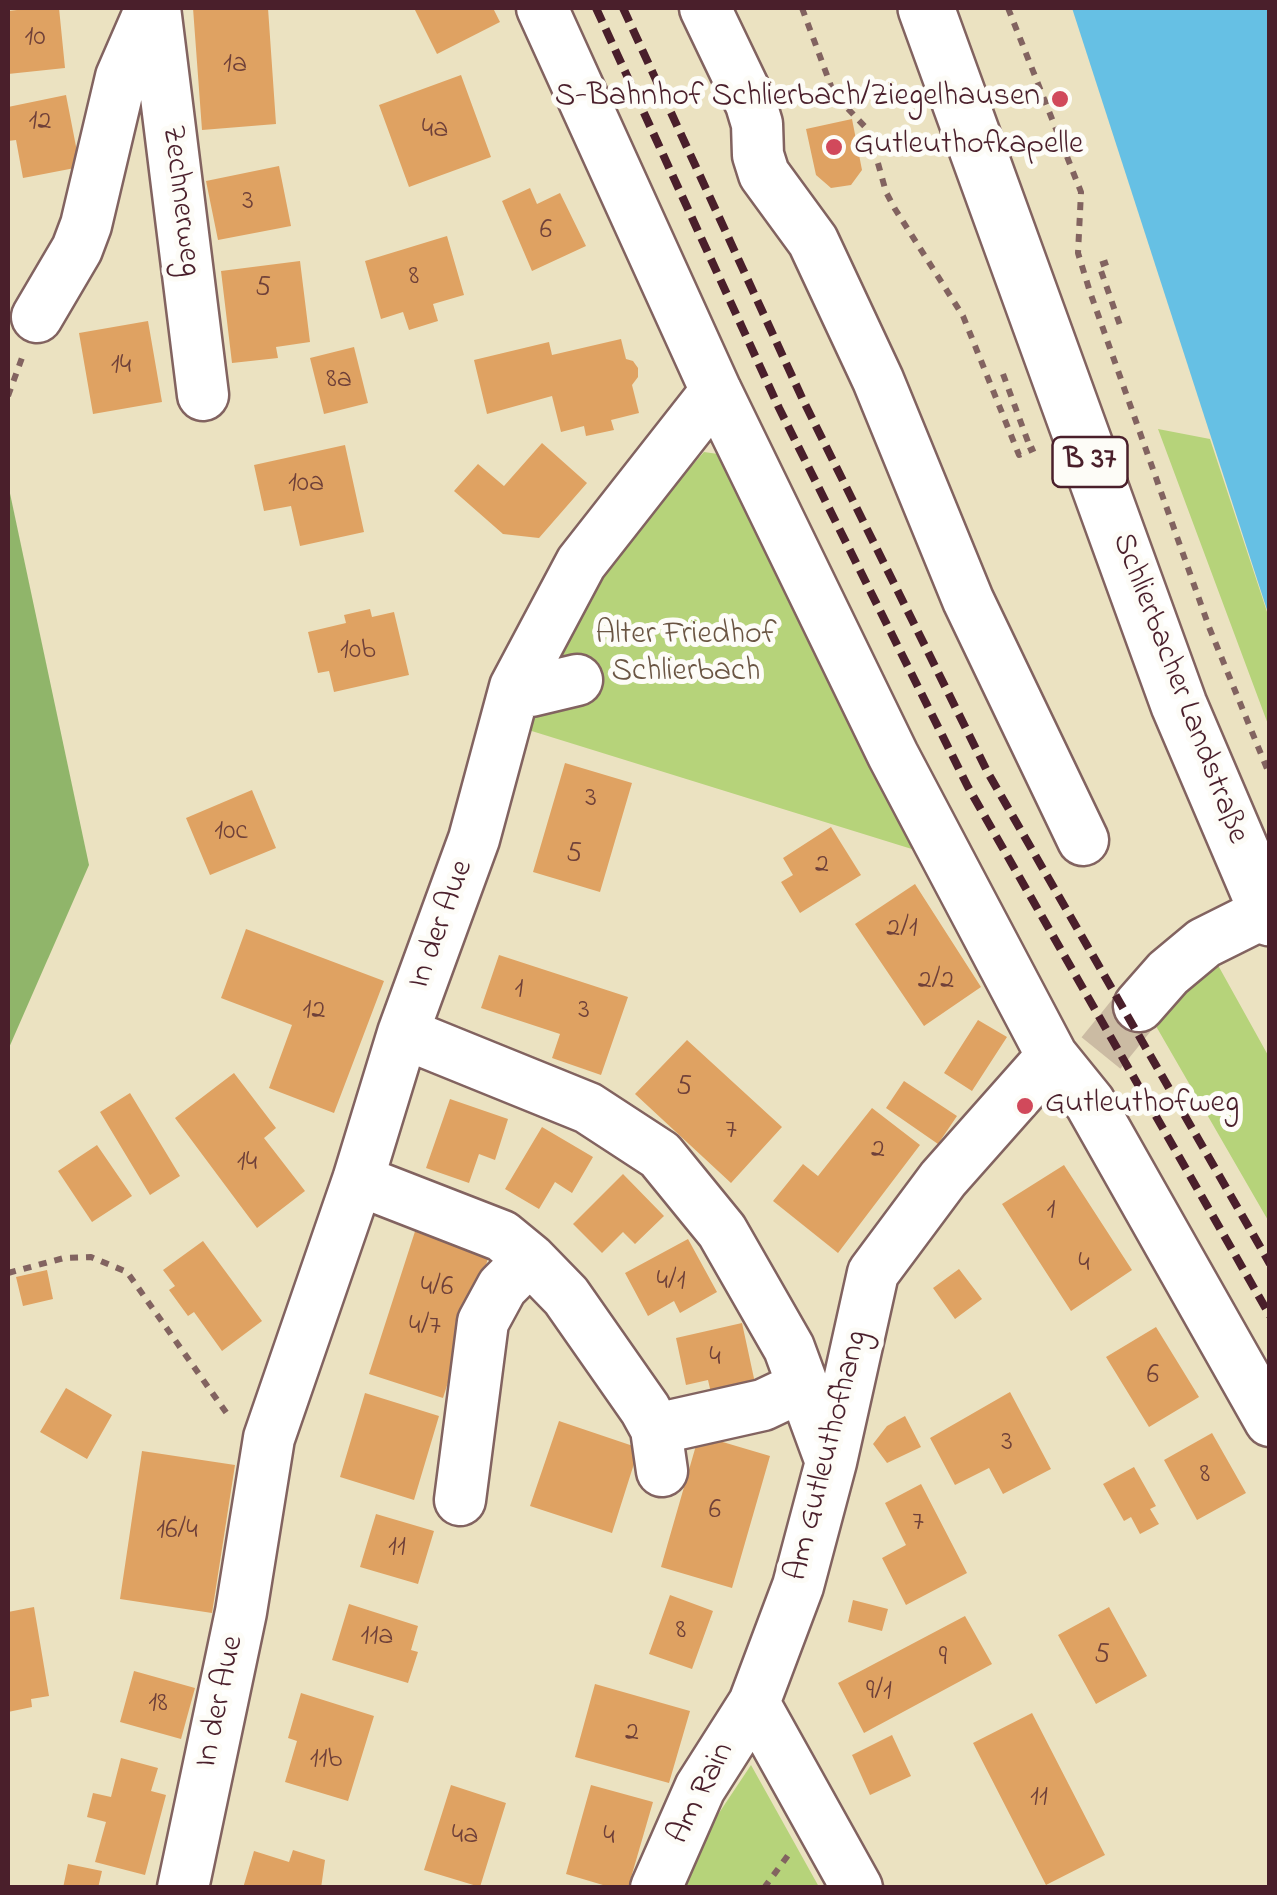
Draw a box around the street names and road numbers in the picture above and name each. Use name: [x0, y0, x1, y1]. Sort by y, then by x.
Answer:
street label: Zechnerweg: [151, 123, 207, 279]
road number: B 37: [1052, 437, 1128, 487]
street label: Schlierbacher Landstraße: [1101, 528, 1255, 850]
street label: In der Aue: [402, 856, 484, 994]
street label: Am Gutleuthofhang: [779, 1327, 879, 1585]
street label: In der Aue: [189, 1633, 255, 1771]
street label: Am Rain: [661, 1737, 745, 1851]

